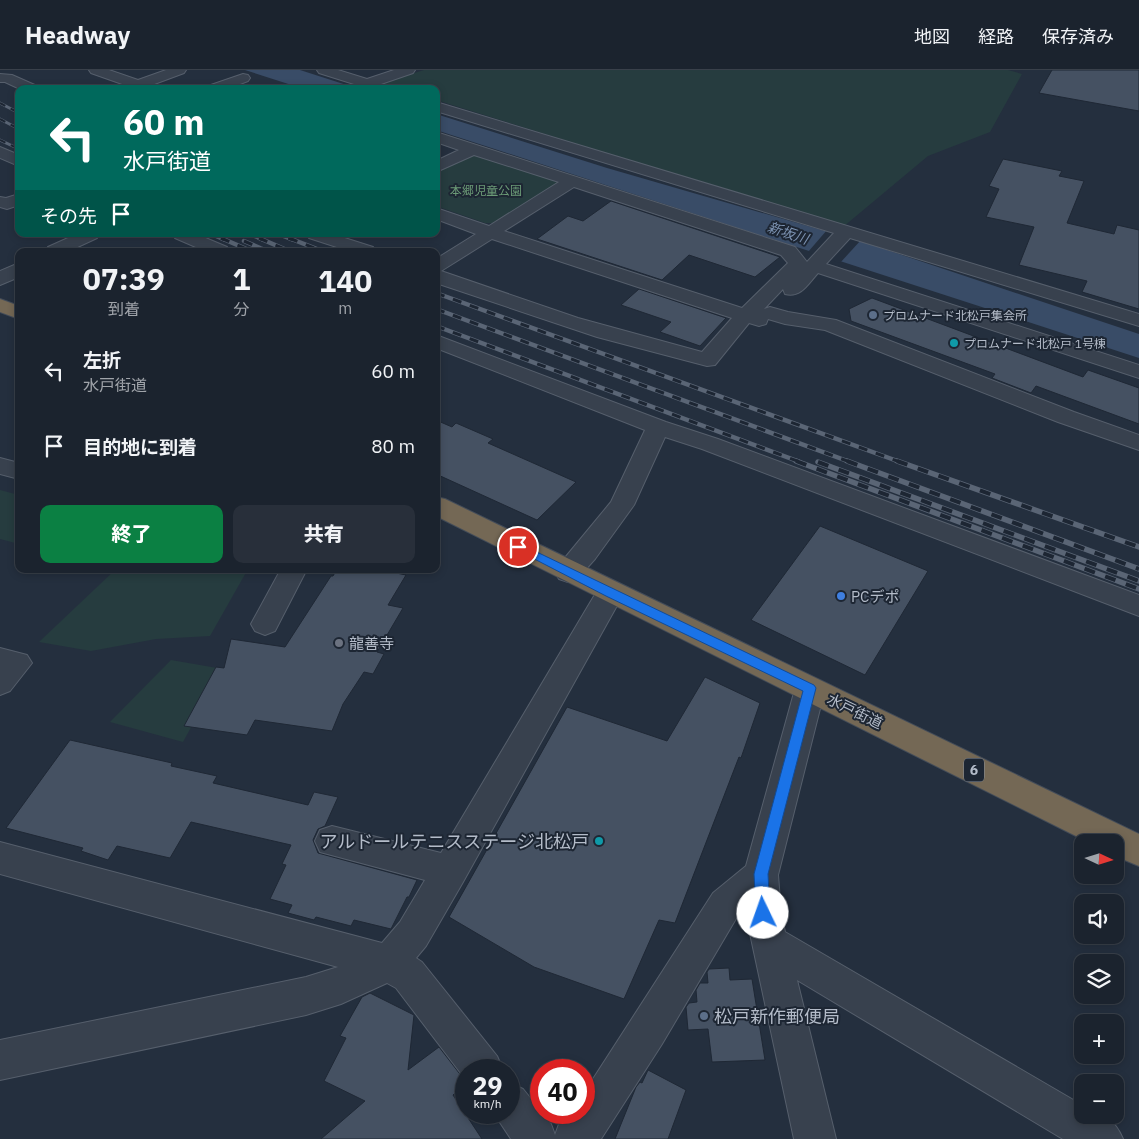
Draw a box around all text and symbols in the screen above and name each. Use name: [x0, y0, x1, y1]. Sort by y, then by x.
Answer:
text: Headway: [25, 19, 130, 51]
text: 地図: [914, 25, 950, 48]
text: 経路: [978, 25, 1014, 48]
text: 保存済み: [1042, 25, 1114, 48]
text: 60 m: [123, 99, 205, 145]
icon: left: [40, 105, 105, 170]
text: 水戸街道: [123, 146, 211, 175]
park label: 本郷児童公園: [450, 183, 522, 198]
icon: arrive: [107, 200, 135, 228]
text: その先: [40, 204, 97, 228]
water label: 新坂川: [765, 218, 813, 249]
text: 07:39: [83, 259, 165, 298]
text: 1: [232, 259, 250, 298]
text: 140: [318, 261, 372, 300]
text: m: [338, 298, 352, 318]
text: 到着: [108, 299, 140, 319]
text: 分: [233, 299, 249, 319]
place label: プロムナード北松戸集会所: [883, 308, 1027, 323]
marker: プロムナード北松戸集会所: [867, 309, 879, 321]
place label: プロムナード北松戸 1号棟: [964, 336, 1106, 351]
marker: プロムナード北松戸 1号棟: [948, 337, 960, 349]
text: 左折: [83, 348, 121, 372]
icon: left: [40, 357, 68, 385]
text: 60 m: [371, 359, 415, 383]
text: 水戸街道: [83, 375, 147, 395]
icon: arrive: [40, 432, 68, 460]
text: 80 m: [371, 434, 415, 458]
text: 目的地に到着: [83, 435, 197, 459]
button: 終了: [40, 505, 223, 563]
button: 共有: [233, 505, 415, 563]
pin: [497, 526, 539, 568]
icon: arrive: [504, 533, 532, 561]
place label: PCデポ: [851, 587, 899, 606]
marker: PCデポ: [835, 590, 847, 602]
place label: 龍善寺: [349, 634, 394, 653]
marker: 龍善寺: [333, 637, 345, 649]
street label: 水戸街道: [824, 689, 886, 733]
road number: 6: [964, 758, 984, 782]
place label: アルドールテニスステージ北松戸: [320, 830, 589, 853]
north arrow: [1074, 834, 1124, 884]
map controls: [1074, 834, 1124, 1124]
marker: アルドールテニスステージ北松戸: [593, 835, 605, 847]
position arrow: [736, 886, 788, 938]
button: sound: [1074, 894, 1124, 944]
button: layers: [1074, 954, 1124, 1004]
place label: 松戸新作郵便局: [714, 1005, 840, 1028]
marker: 松戸新作郵便局: [698, 1010, 710, 1022]
button: +: [1074, 1014, 1124, 1064]
speed limit sign: 40: [530, 1059, 595, 1124]
text: 29: [472, 1069, 503, 1102]
button: −: [1074, 1074, 1124, 1124]
text: km/h: [473, 1096, 502, 1111]

